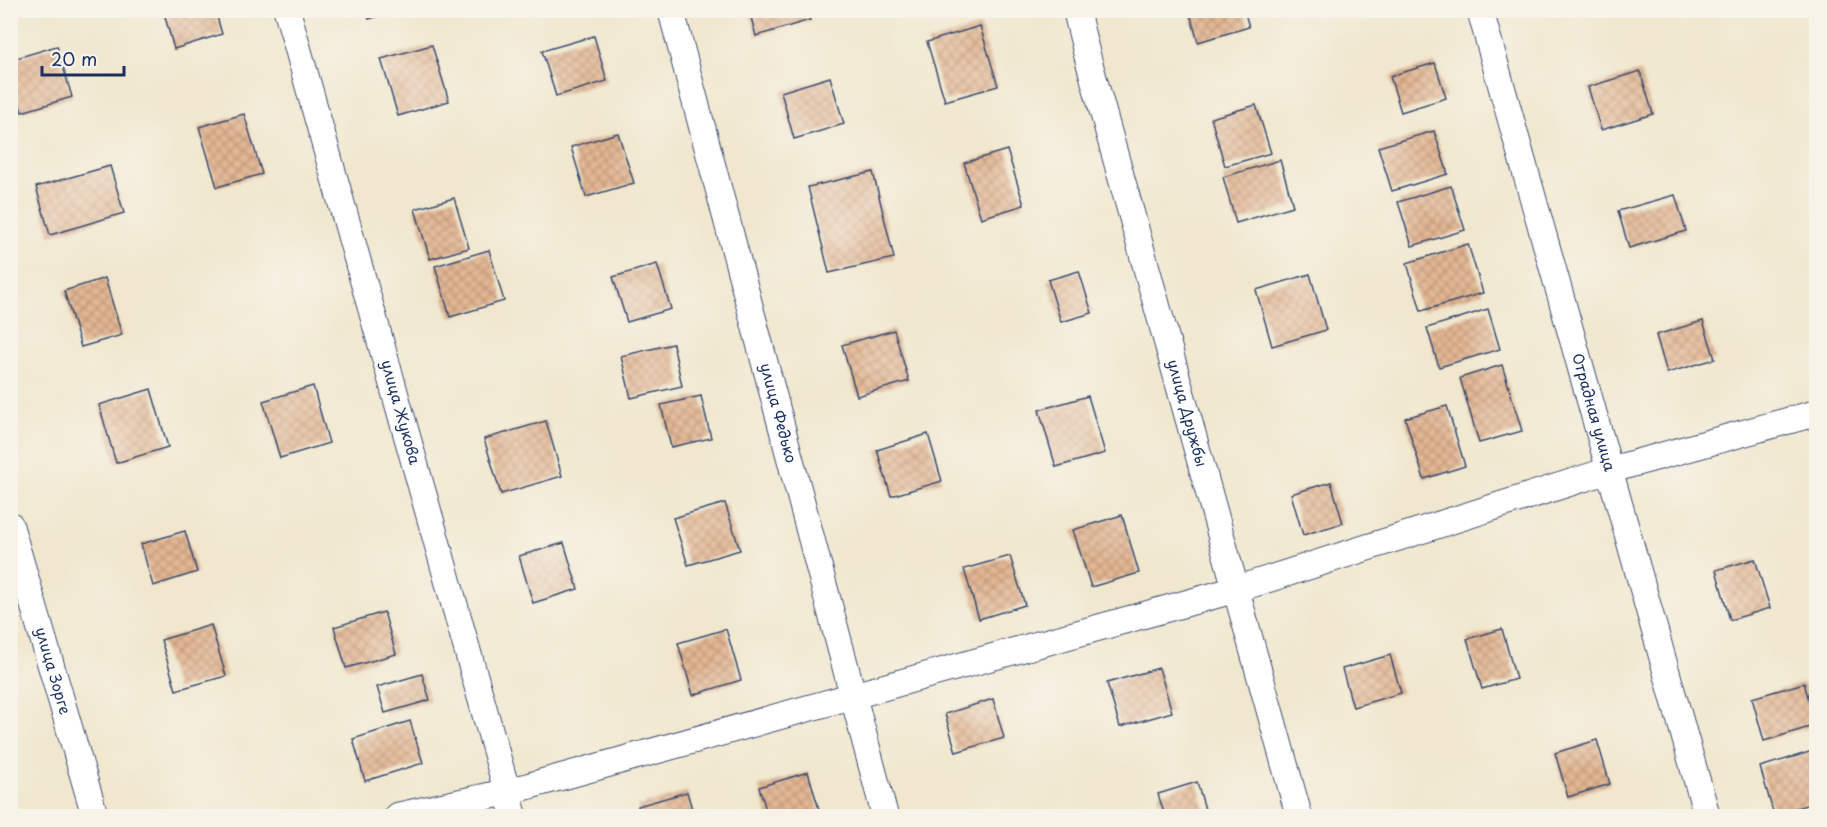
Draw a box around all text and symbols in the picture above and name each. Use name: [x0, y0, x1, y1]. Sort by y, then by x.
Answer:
scale bar: [42, 39, 124, 77]
text: 20 m: [51, 45, 97, 72]
street label: Отрадная улица: [1567, 350, 1623, 474]
street label: улица Дружбы: [1162, 356, 1214, 469]
street label: улица Жукова: [376, 357, 428, 468]
street label: улица Федько: [755, 360, 804, 465]
street label: улица Зорге: [30, 624, 78, 717]

